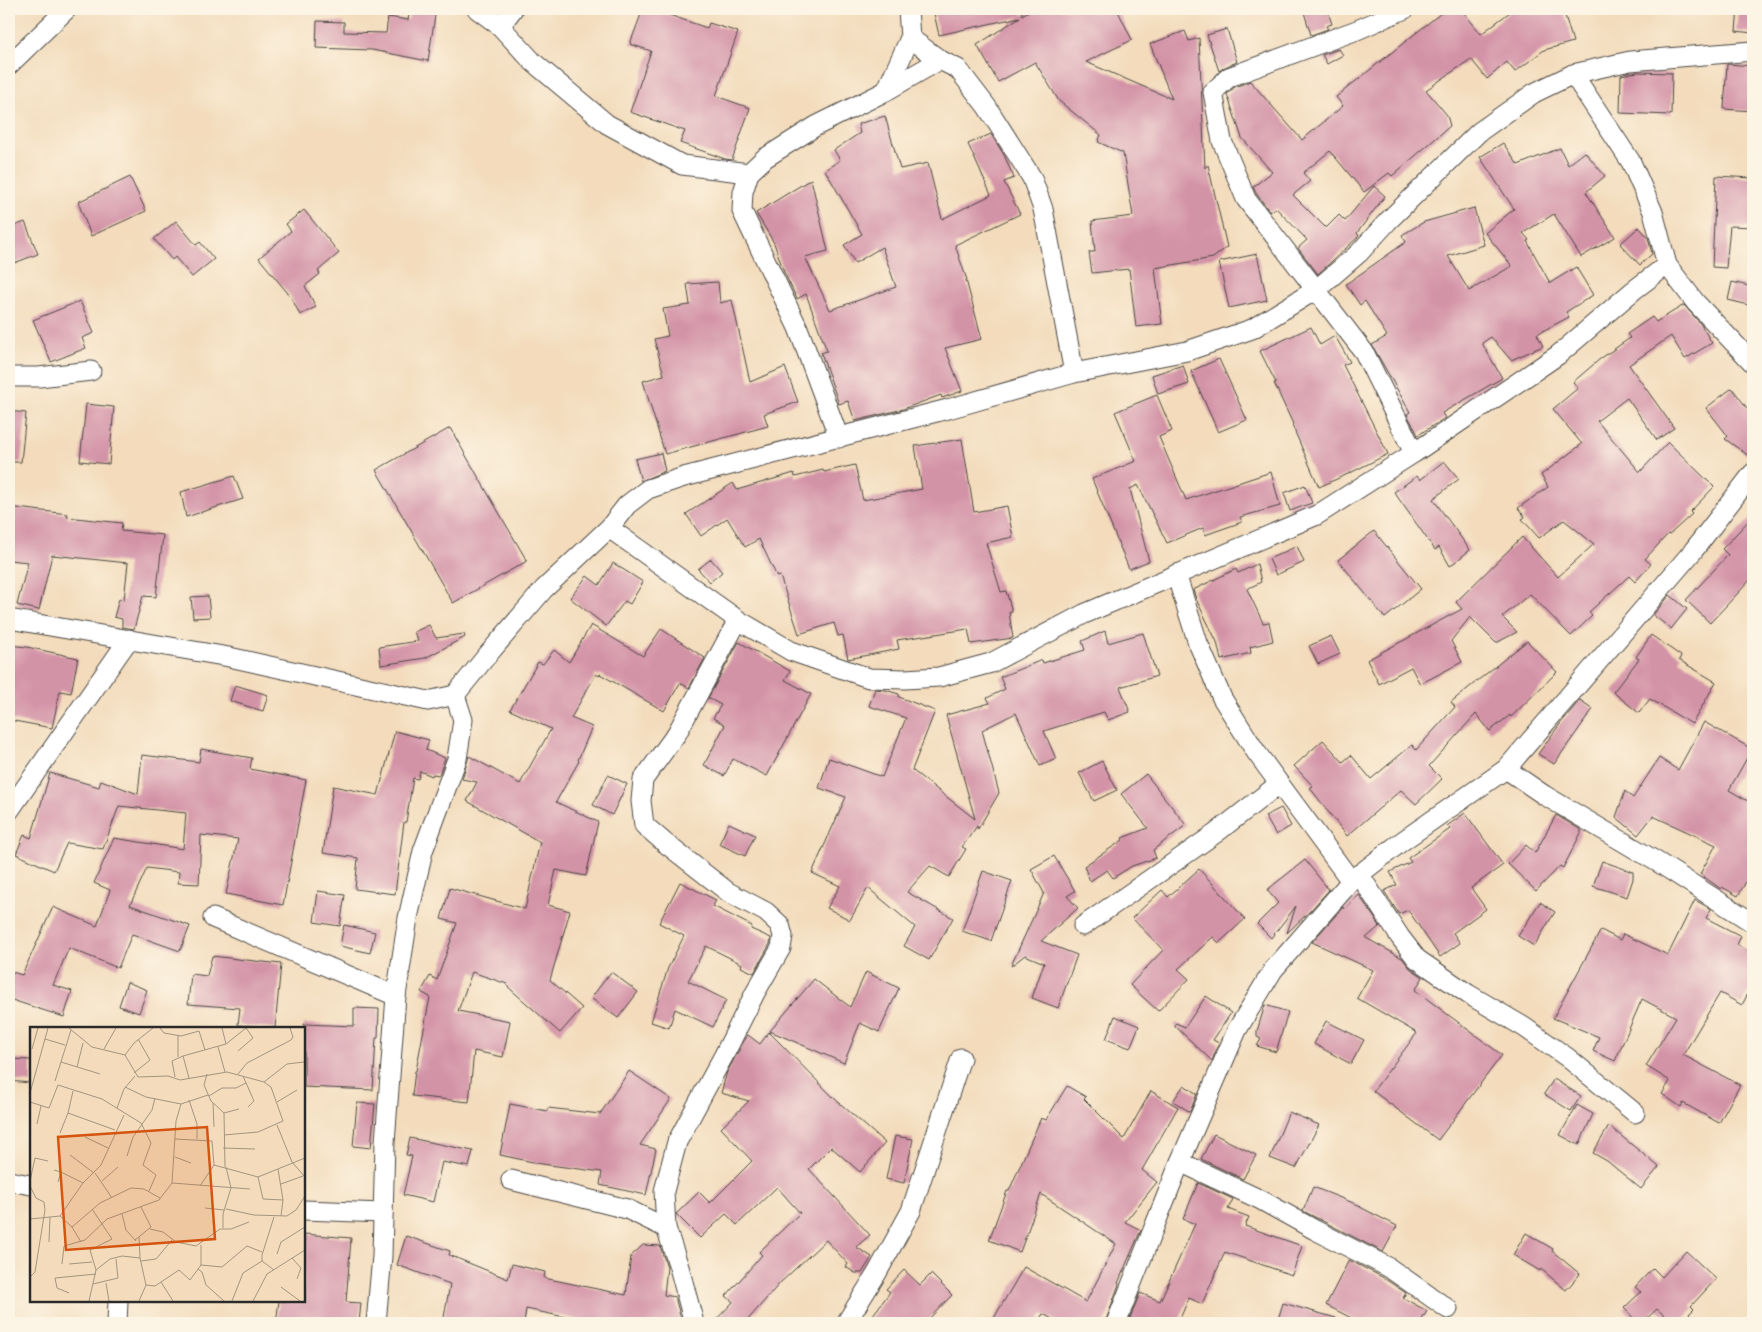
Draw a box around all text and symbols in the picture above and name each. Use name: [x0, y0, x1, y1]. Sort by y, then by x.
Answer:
inset map: [30, 1027, 305, 1302]

